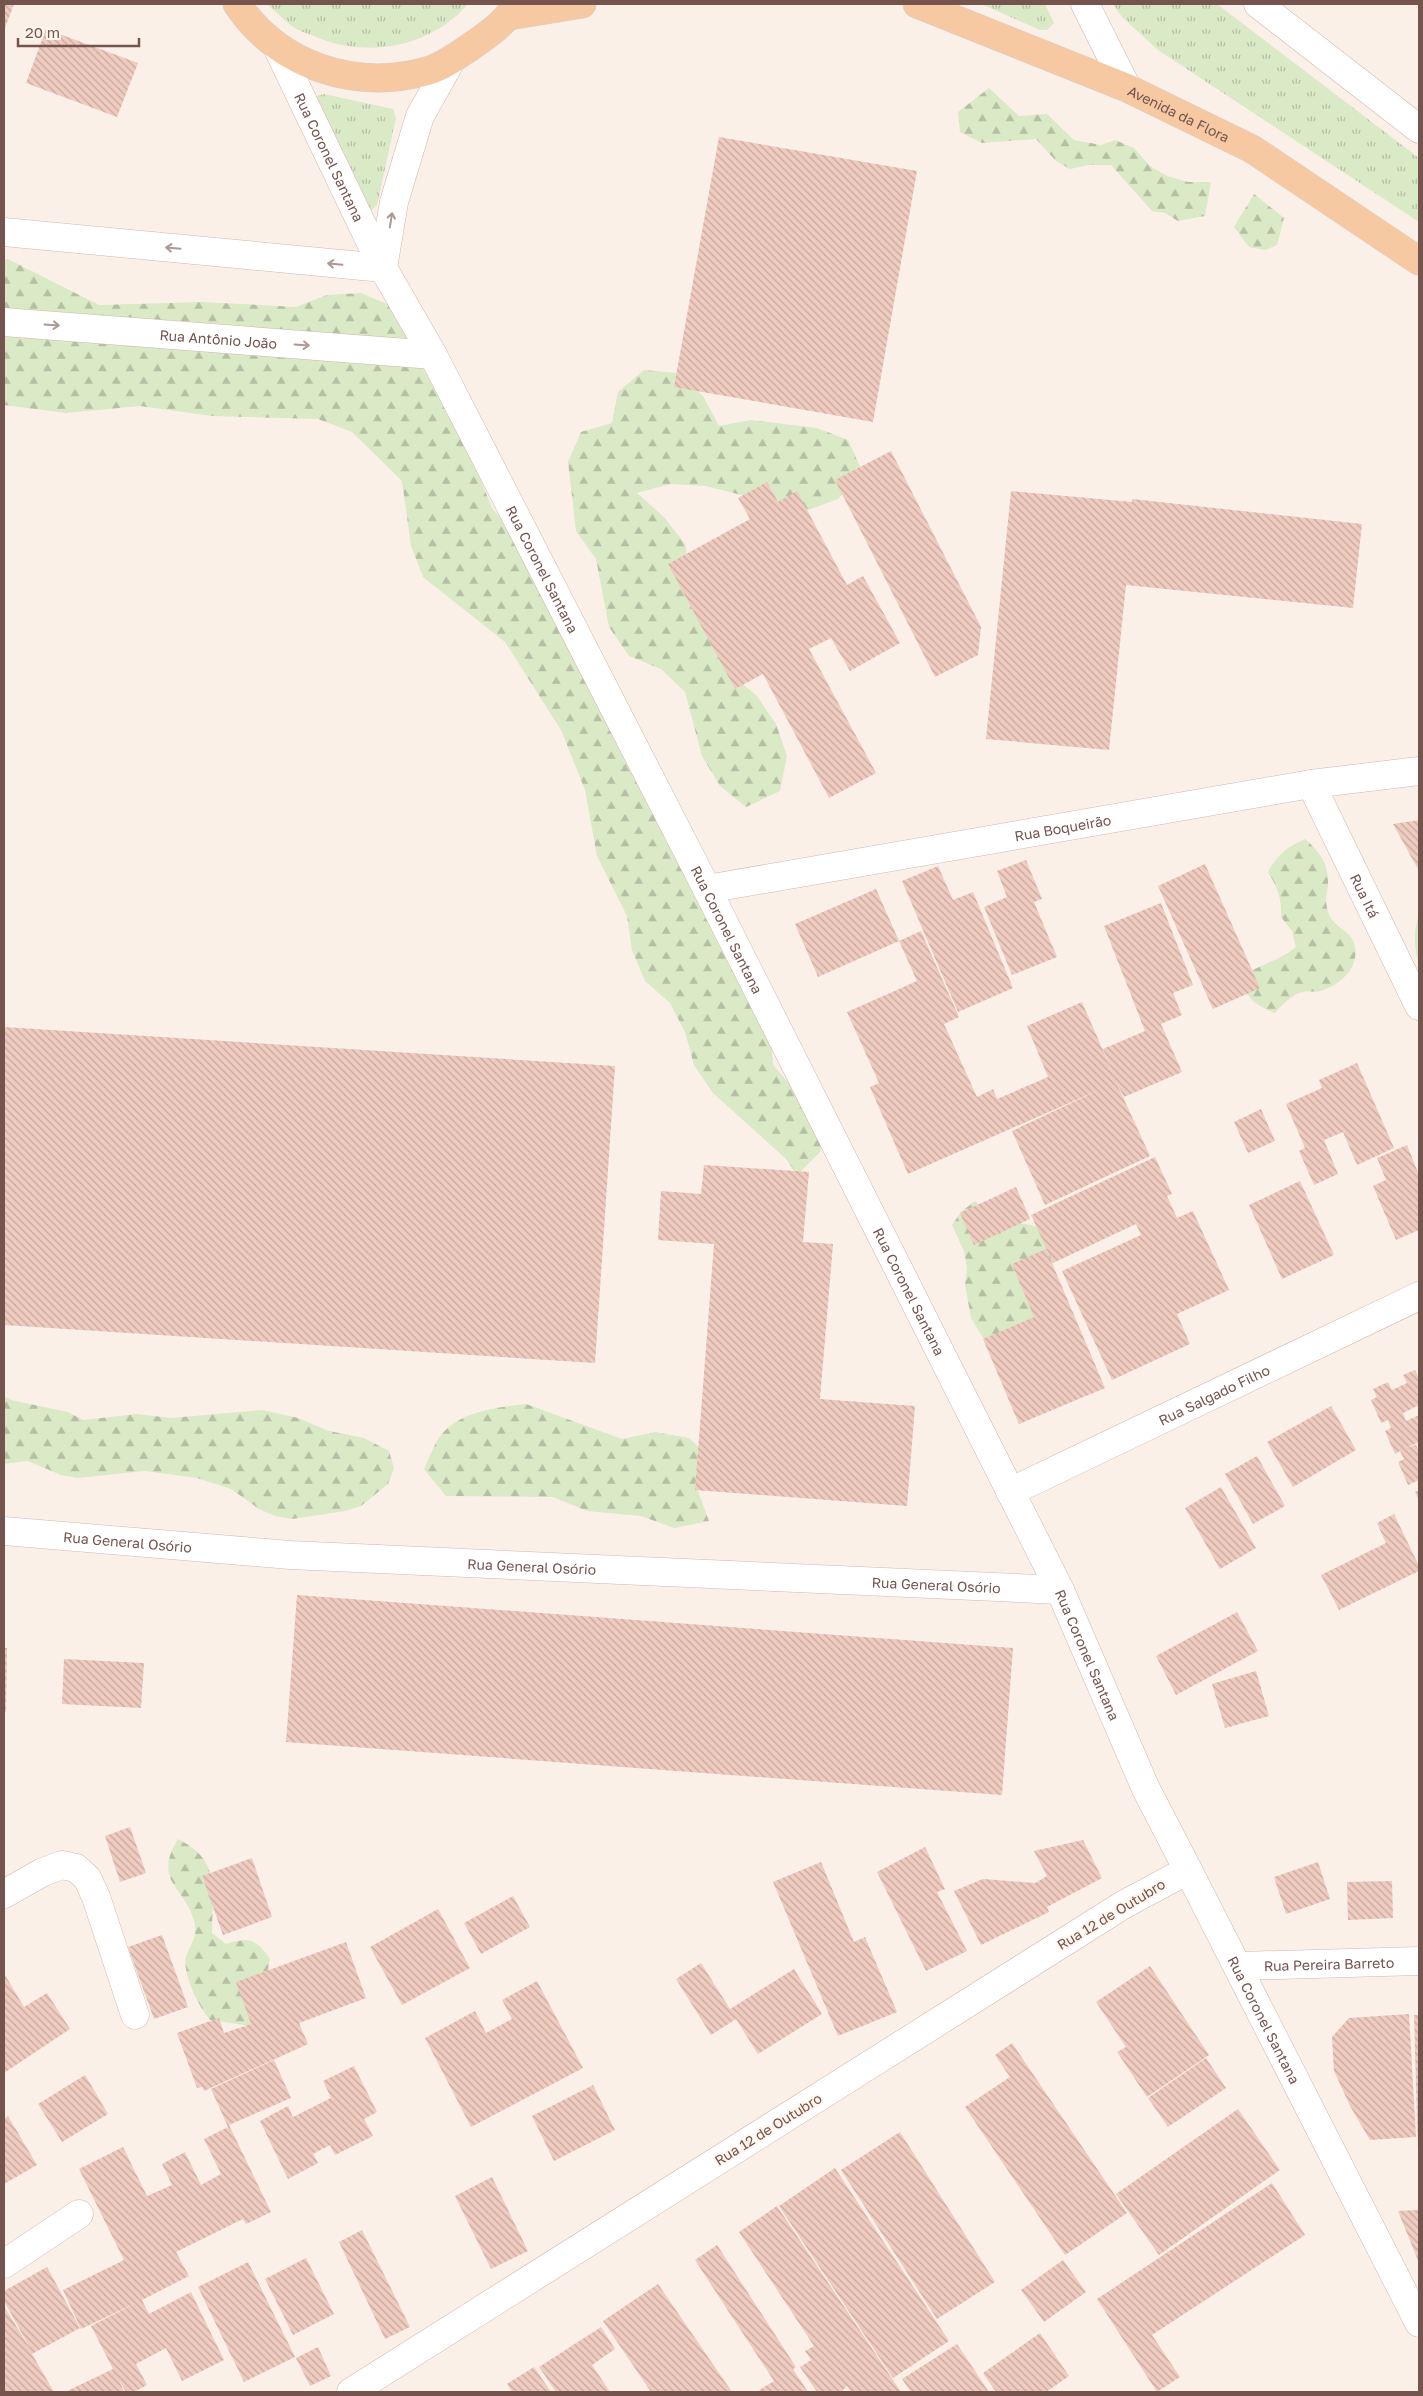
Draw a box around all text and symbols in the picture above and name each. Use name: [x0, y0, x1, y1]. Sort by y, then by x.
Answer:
scale bar: [18, 15, 139, 47]
text: 20 m: [25, 23, 60, 41]
street label: Avenida da Flora: [1125, 81, 1233, 145]
street label: Rua Coronel Santana: [292, 90, 368, 224]
one-way arrow: [387, 213, 397, 229]
one-way arrow: [165, 243, 181, 253]
one-way arrow: [327, 259, 343, 269]
one-way arrow: [44, 321, 60, 330]
street label: Rua Antônio João: [159, 325, 278, 351]
one-way arrow: [293, 340, 309, 349]
street label: Rua Coronel Santana: [503, 502, 583, 636]
street label: Rua Boqueirão: [1013, 810, 1112, 844]
street label: Rua Coronel Santana: [688, 863, 767, 996]
street label: Rua Itá: [1347, 871, 1383, 920]
street label: Rua Coronel Santana: [870, 1224, 949, 1358]
street label: Rua Salgado Filho: [1156, 1361, 1272, 1428]
street label: Rua General Osório: [63, 1528, 193, 1555]
street label: Rua General Osório: [467, 1555, 597, 1577]
street label: Rua General Osório: [872, 1573, 1001, 1596]
street label: Rua Coronel Santana: [1052, 1587, 1124, 1723]
street label: Rua 12 de Outubro: [1054, 1875, 1168, 1953]
street label: Rua Coronel Santana: [1225, 1953, 1304, 2086]
street label: Rua Pereira Barreto: [1263, 1953, 1394, 1974]
street label: Rua 12 de Outubro: [711, 2089, 825, 2169]

